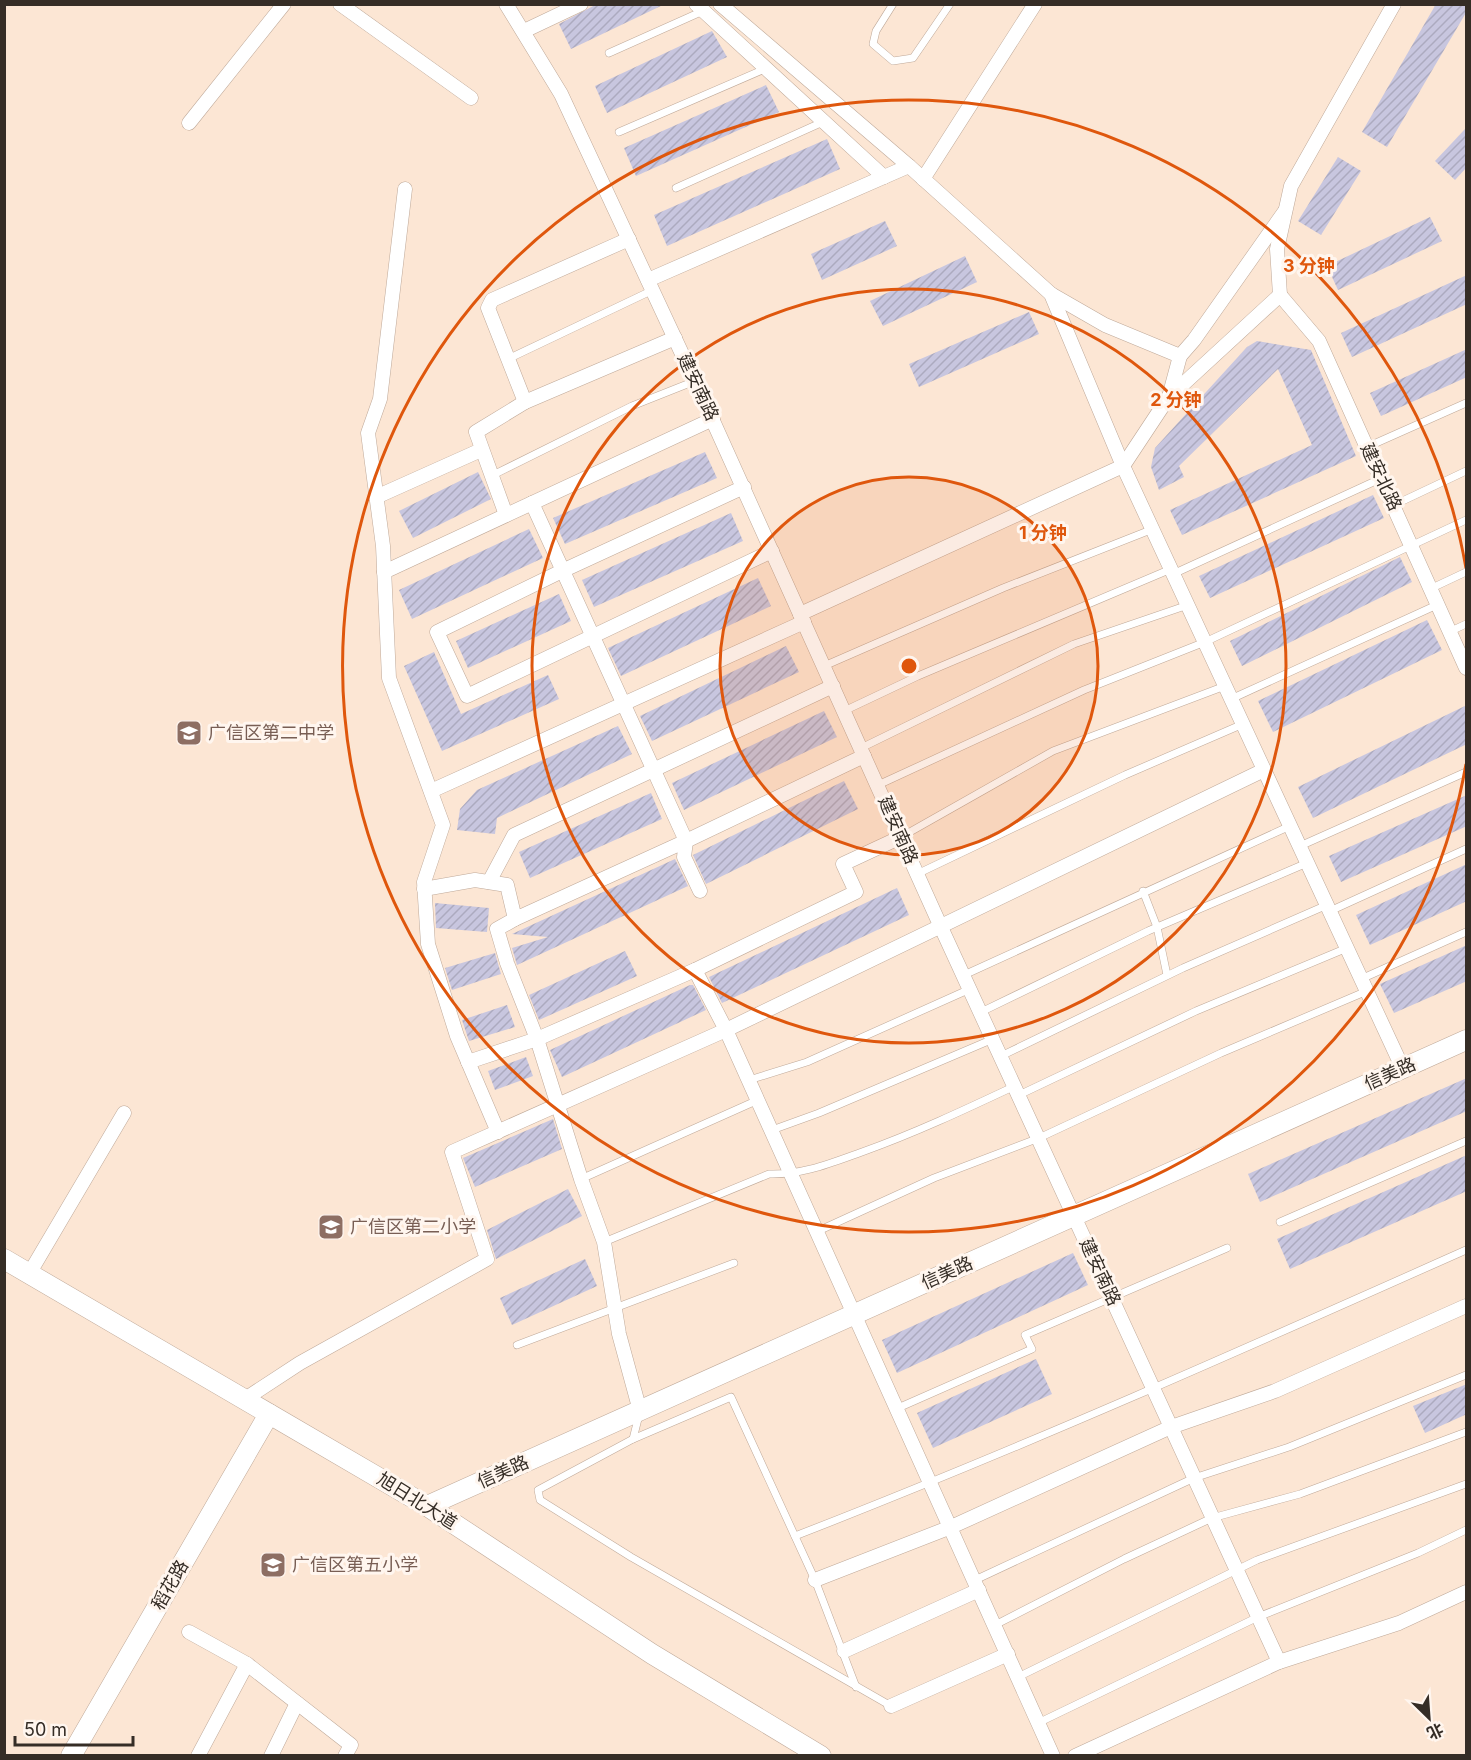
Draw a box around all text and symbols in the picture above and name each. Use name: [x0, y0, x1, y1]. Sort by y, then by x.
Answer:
text: 3 分钟: [1283, 255, 1335, 276]
street label: 建安南路: [674, 350, 723, 424]
text: 2 分钟: [1150, 389, 1202, 410]
street label: 建安北路: [1357, 440, 1406, 514]
text: 1 分钟: [1019, 522, 1067, 543]
centre of rings: [899, 656, 919, 676]
school or university icon: 广信区第二中学: [174, 718, 204, 748]
place label: 广信区第二中学: [208, 722, 334, 743]
street label: 建安南路: [874, 793, 923, 867]
street label: 信美路: [1361, 1053, 1419, 1094]
school or university icon: 广信区第二小学: [316, 1212, 346, 1242]
place label: 广信区第二小学: [350, 1216, 476, 1237]
street label: 建安南路: [1076, 1235, 1125, 1309]
street label: 信美路: [918, 1252, 976, 1293]
street label: 信美路: [474, 1451, 532, 1492]
street label: 旭日北大道: [374, 1468, 461, 1533]
school or university icon: 广信区第五小学: [258, 1550, 288, 1580]
place label: 广信区第五小学: [292, 1554, 418, 1575]
street label: 稻花路: [147, 1556, 192, 1613]
north arrow: [1399, 1688, 1459, 1748]
scale bar: [15, 1709, 134, 1747]
text: 50 m: [24, 1719, 67, 1740]
text: 北: [1424, 1719, 1447, 1744]

